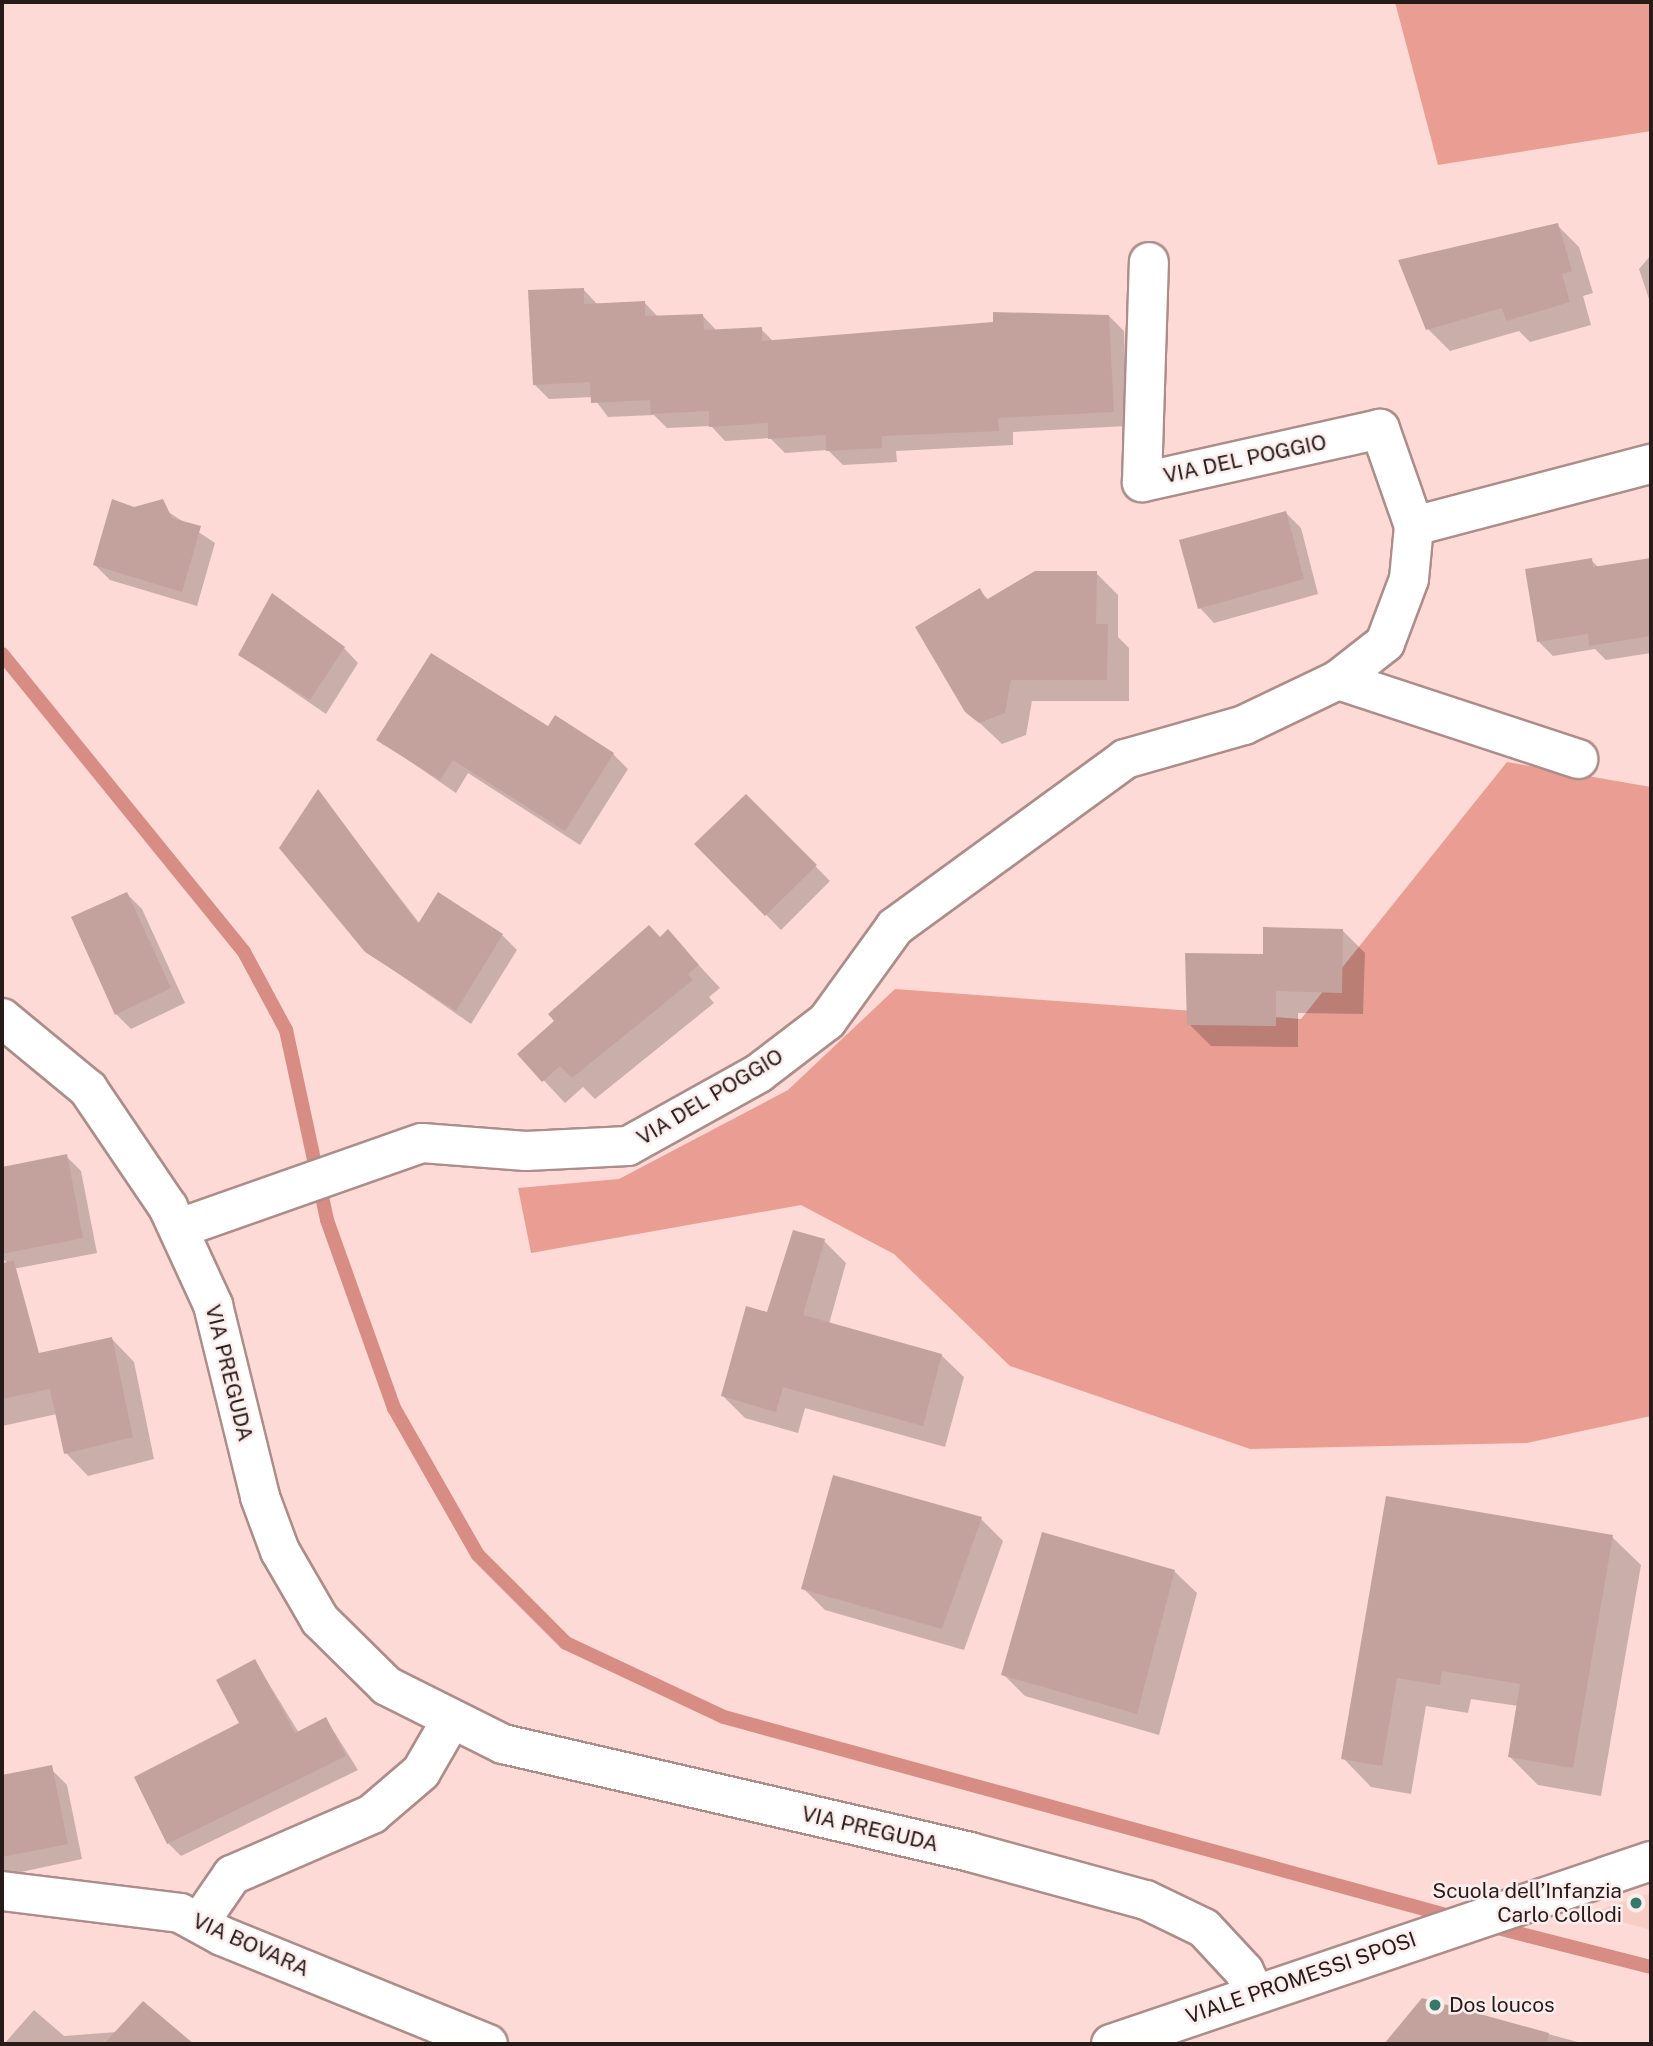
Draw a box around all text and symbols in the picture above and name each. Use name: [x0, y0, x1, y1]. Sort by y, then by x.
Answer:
street label: VIA DEL POGGIO: [1161, 429, 1329, 489]
street label: VIA DEL POGGIO: [632, 1043, 788, 1151]
street label: VIA PREGUDA: [200, 1302, 258, 1444]
street label: VIA PREGUDA: [799, 1801, 941, 1857]
place label: Scuola dell’Infanzia Carlo Collodi: [1432, 1878, 1622, 1928]
marker: Scuola dell’Infanzia Carlo Collodi: [1628, 1895, 1644, 1911]
street label: VIA BOVARA: [189, 1908, 313, 1982]
street label: VIALE PROMESSI SPOSI: [1183, 1927, 1419, 2029]
place label: Dos loucos: [1449, 1992, 1555, 2018]
marker: Dos loucos: [1427, 1997, 1443, 2013]

